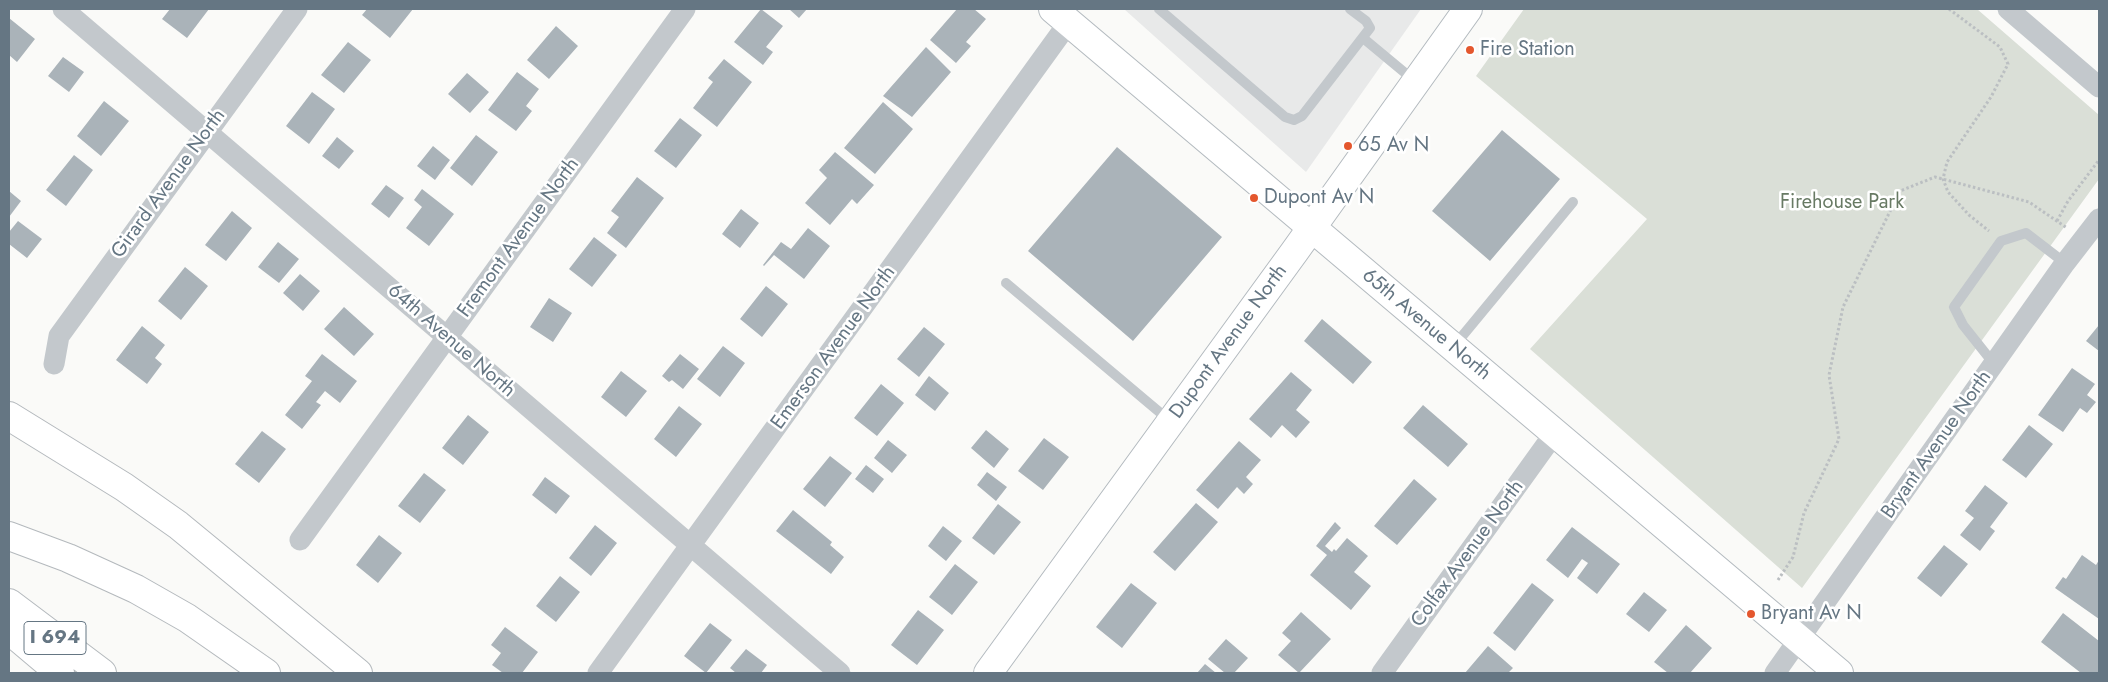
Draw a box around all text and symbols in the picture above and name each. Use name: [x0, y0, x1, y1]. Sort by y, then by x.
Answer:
place label: Fire Station: [1480, 38, 1575, 62]
marker: Fire Station: [1464, 44, 1476, 56]
street label: Girard Avenue North: [107, 105, 231, 263]
place label: 65 Av N: [1358, 134, 1429, 158]
marker: 65 Av N: [1342, 140, 1354, 152]
street label: Fremont Avenue North: [453, 154, 585, 322]
place label: Dupont Av N: [1264, 186, 1374, 210]
park label: Firehouse Park: [1780, 191, 1904, 215]
marker: Dupont Av N: [1248, 192, 1260, 204]
street label: Dupont Avenue North: [1165, 260, 1293, 424]
street label: Emerson Avenue North: [767, 262, 901, 434]
street label: 65th Avenue North: [1357, 264, 1495, 386]
street label: 64th Avenue North: [382, 279, 520, 403]
street label: Bryant Avenue North: [1877, 366, 1997, 524]
street label: Colfax Avenue North: [1407, 476, 1529, 632]
place label: Bryant Av N: [1761, 602, 1862, 626]
marker: Bryant Av N: [1745, 608, 1757, 620]
road number: I 694: [24, 622, 86, 654]

